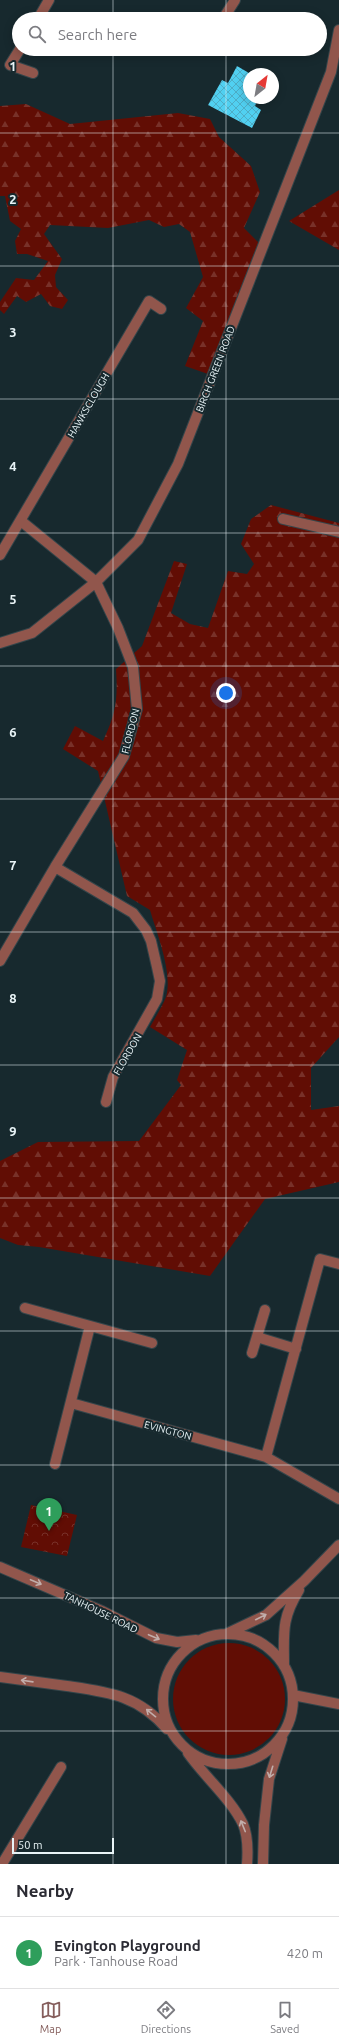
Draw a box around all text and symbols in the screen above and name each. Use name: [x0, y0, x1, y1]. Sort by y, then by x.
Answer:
search box: [12, 12, 327, 56]
icon: search: [26, 23, 48, 45]
text: Search here: [58, 26, 137, 43]
text: 1: [9, 59, 17, 73]
north arrow: [243, 68, 279, 104]
text: 2: [9, 192, 17, 206]
text: 3: [9, 325, 17, 339]
street label: BIRCH GREEN ROAD: [194, 325, 237, 414]
street label: HAWKSCLOUGH: [65, 371, 111, 440]
text: 4: [9, 459, 17, 473]
text: 5: [9, 592, 17, 606]
your location: [216, 683, 236, 703]
street label: FLORDON: [120, 707, 141, 755]
text: 6: [9, 725, 17, 739]
text: 7: [9, 858, 17, 872]
text: 8: [9, 991, 17, 1005]
street label: FLORDON: [111, 1032, 144, 1077]
text: 9: [9, 1124, 17, 1138]
street label: EVINGTON: [143, 1419, 193, 1442]
pin: 1: [36, 1498, 62, 1531]
one-way arrow: [30, 1579, 42, 1586]
street label: TANHOUSE ROAD: [62, 1590, 140, 1635]
one-way arrow: [255, 1613, 267, 1620]
one-way arrow: [148, 1633, 160, 1641]
one-way arrow: [21, 1676, 34, 1684]
one-way arrow: [146, 1709, 157, 1718]
one-way arrow: [267, 1766, 274, 1779]
one-way arrow: [238, 1820, 246, 1832]
scale bar: [12, 1836, 114, 1855]
text: 50 m: [18, 1839, 42, 1851]
text: Nearby: [16, 1881, 74, 1900]
text: Evington Playground: [54, 1937, 201, 1954]
text: 1: [25, 1946, 33, 1960]
text: 420 m: [287, 1946, 323, 1960]
text: Park · Tanhouse Road: [54, 1954, 178, 1968]
tab: Map: [40, 1999, 62, 2035]
tab: Directions: [141, 1999, 191, 2035]
tab: Saved: [270, 1999, 299, 2035]

